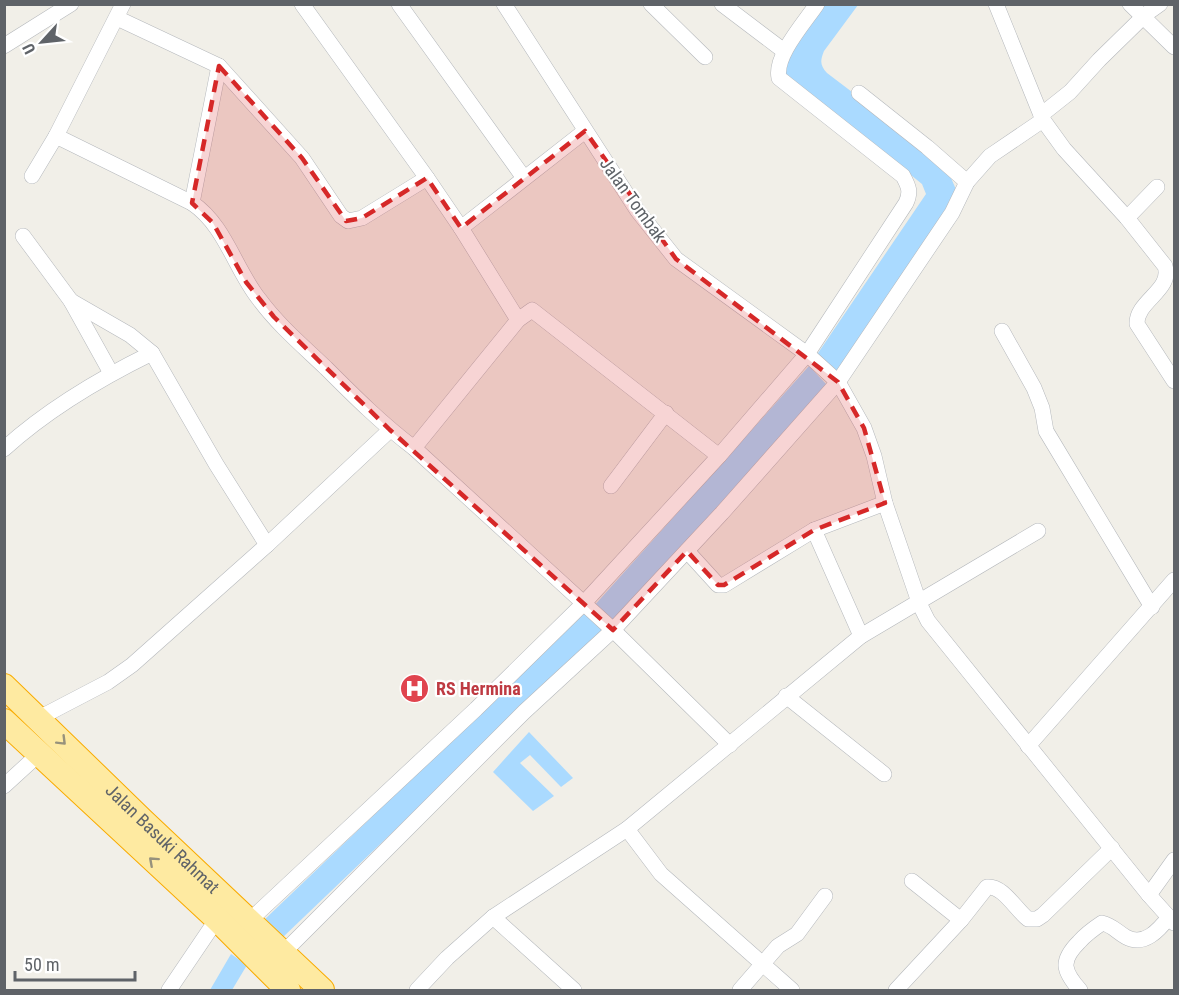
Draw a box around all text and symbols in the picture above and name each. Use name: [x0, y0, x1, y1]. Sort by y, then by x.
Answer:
north arrow: [12, 12, 72, 72]
text: U: [19, 40, 40, 57]
street label: Jalan Tombak: [596, 153, 671, 246]
hospital icon: RS Hermina: [399, 673, 431, 705]
place label: RS Hermina: [436, 678, 521, 699]
one-way arrow: [55, 734, 66, 745]
street label: Jalan Basuki Rahmat: [101, 779, 224, 897]
one-way arrow: [150, 857, 160, 868]
scale bar: [15, 944, 135, 982]
text: 50 m: [24, 954, 59, 975]

